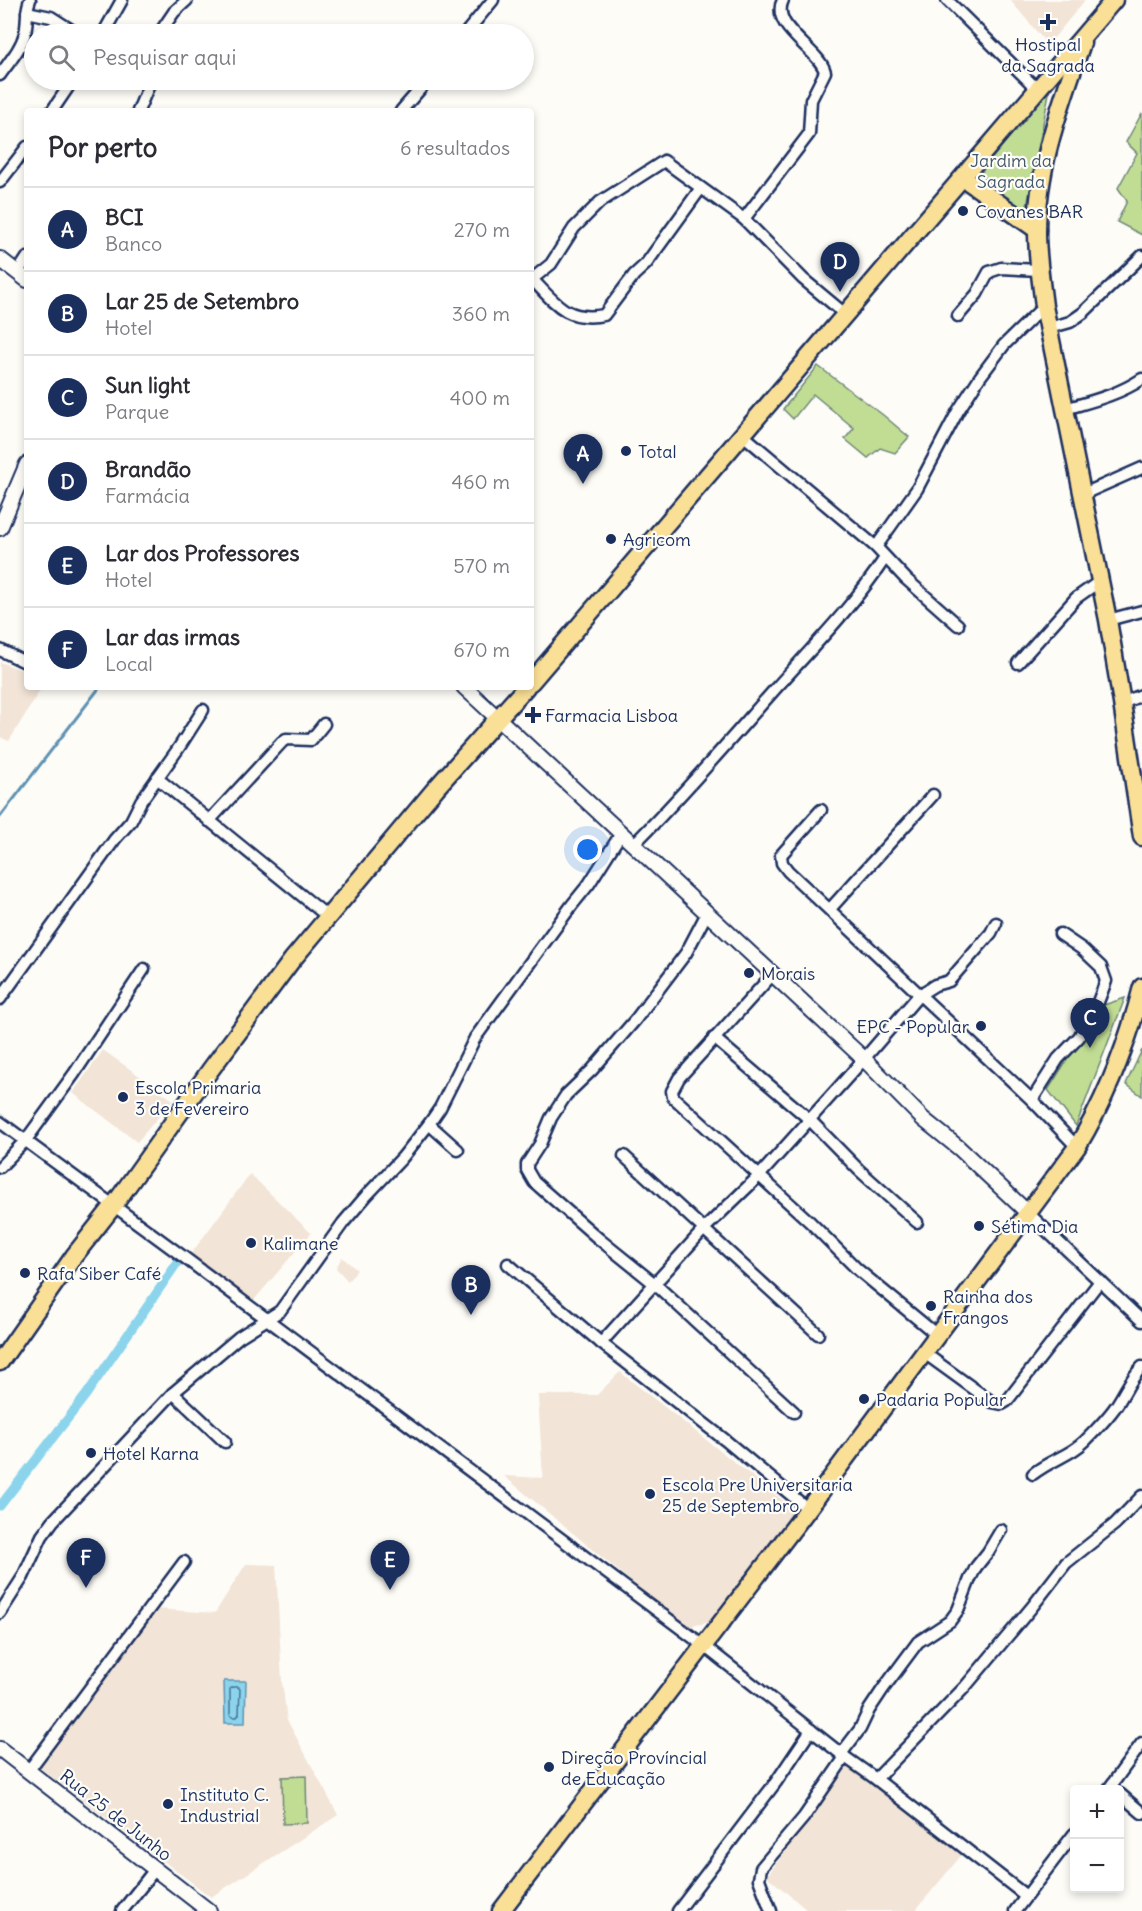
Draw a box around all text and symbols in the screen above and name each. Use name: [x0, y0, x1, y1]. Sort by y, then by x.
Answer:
marker: Hostipal da Sagrada: [1039, 13, 1057, 31]
search box: [24, 24, 534, 90]
place label: Hostipal da Sagrada: [1001, 33, 1095, 77]
icon: search: [45, 41, 78, 74]
text: Pesquisar aqui: [93, 43, 236, 71]
text: Por perto: [48, 131, 157, 164]
text: 6 resultados: [400, 135, 510, 160]
park label: Jardim da Sagrada: [970, 149, 1052, 193]
place label: Covanes BAR: [975, 200, 1083, 223]
text: BCI: [105, 203, 143, 231]
marker: Covanes BAR: [956, 204, 970, 218]
text: A: [61, 217, 74, 242]
text: 270 m: [454, 217, 510, 242]
text: Banco: [105, 231, 162, 256]
pin: D: [820, 242, 860, 292]
text: Lar 25 de Setembro: [105, 287, 299, 315]
text: B: [61, 301, 74, 326]
text: 360 m: [452, 301, 510, 326]
text: Hotel: [105, 315, 152, 340]
text: Sun light: [105, 371, 190, 399]
text: C: [61, 385, 74, 410]
text: 400 m: [450, 385, 510, 410]
text: Parque: [105, 399, 169, 424]
pin: A: [564, 434, 602, 484]
place label: Total: [638, 440, 677, 463]
marker: Total: [619, 444, 633, 458]
text: Brandão: [105, 455, 191, 483]
text: D: [60, 469, 75, 494]
text: 460 m: [451, 469, 510, 494]
text: Farmácia: [105, 483, 190, 508]
place label: Agricom: [623, 528, 691, 551]
marker: Agricom: [604, 532, 618, 546]
text: Lar dos Professores: [105, 539, 299, 567]
text: E: [62, 553, 73, 578]
text: 570 m: [453, 553, 510, 578]
text: Hotel: [105, 567, 152, 592]
text: Lar das irmas: [105, 623, 240, 651]
text: F: [62, 637, 73, 662]
text: 670 m: [453, 637, 510, 662]
text: Local: [105, 651, 153, 676]
place label: Farmacia Lisboa: [545, 704, 678, 727]
marker: Farmacia Lisboa: [526, 708, 540, 722]
your location: [573, 835, 602, 864]
place label: Morais: [761, 962, 815, 985]
marker: Morais: [742, 966, 756, 980]
pin: C: [1070, 998, 1110, 1048]
place label: EPC - Popular: [857, 1015, 970, 1038]
marker: EPC - Popular: [974, 1019, 988, 1033]
place label: Escola Primaria 3 de Fevereiro: [135, 1076, 261, 1120]
marker: Escola Primaria 3 de Fevereiro: [116, 1090, 130, 1104]
place label: Sétima Dia: [991, 1215, 1078, 1238]
marker: Sétima Dia: [972, 1219, 986, 1233]
place label: Kalimane: [263, 1232, 339, 1255]
marker: Kalimane: [244, 1236, 258, 1250]
place label: Rafa Siber Café: [37, 1262, 161, 1285]
marker: Rafa Siber Café: [18, 1266, 32, 1280]
pin: B: [452, 1266, 490, 1315]
place label: Rainha dos Frangos: [943, 1285, 1033, 1329]
marker: Rainha dos Frangos: [924, 1299, 938, 1313]
place label: Padaria Popular: [876, 1388, 1007, 1411]
marker: Padaria Popular: [857, 1392, 871, 1406]
place label: Hotel Karna: [103, 1442, 199, 1465]
marker: Hotel Karna: [84, 1446, 98, 1460]
place label: Escola Pre Universitaria 25 de Septembro: [662, 1473, 853, 1517]
marker: Escola Pre Universitaria 25 de Septembro: [643, 1487, 657, 1501]
pin: F: [66, 1538, 106, 1588]
pin: E: [370, 1540, 410, 1590]
place label: Direção Províncial de Educação: [561, 1746, 707, 1790]
marker: Direção Províncial de Educação: [542, 1760, 556, 1774]
street label: Rua 25 de Junho: [55, 1764, 177, 1866]
place label: Instituto C. Industrial: [180, 1783, 269, 1827]
map controls: [1070, 1785, 1124, 1893]
button: +: [1070, 1785, 1124, 1839]
marker: Instituto C. Industrial: [161, 1797, 175, 1811]
button: −: [1070, 1839, 1124, 1893]

